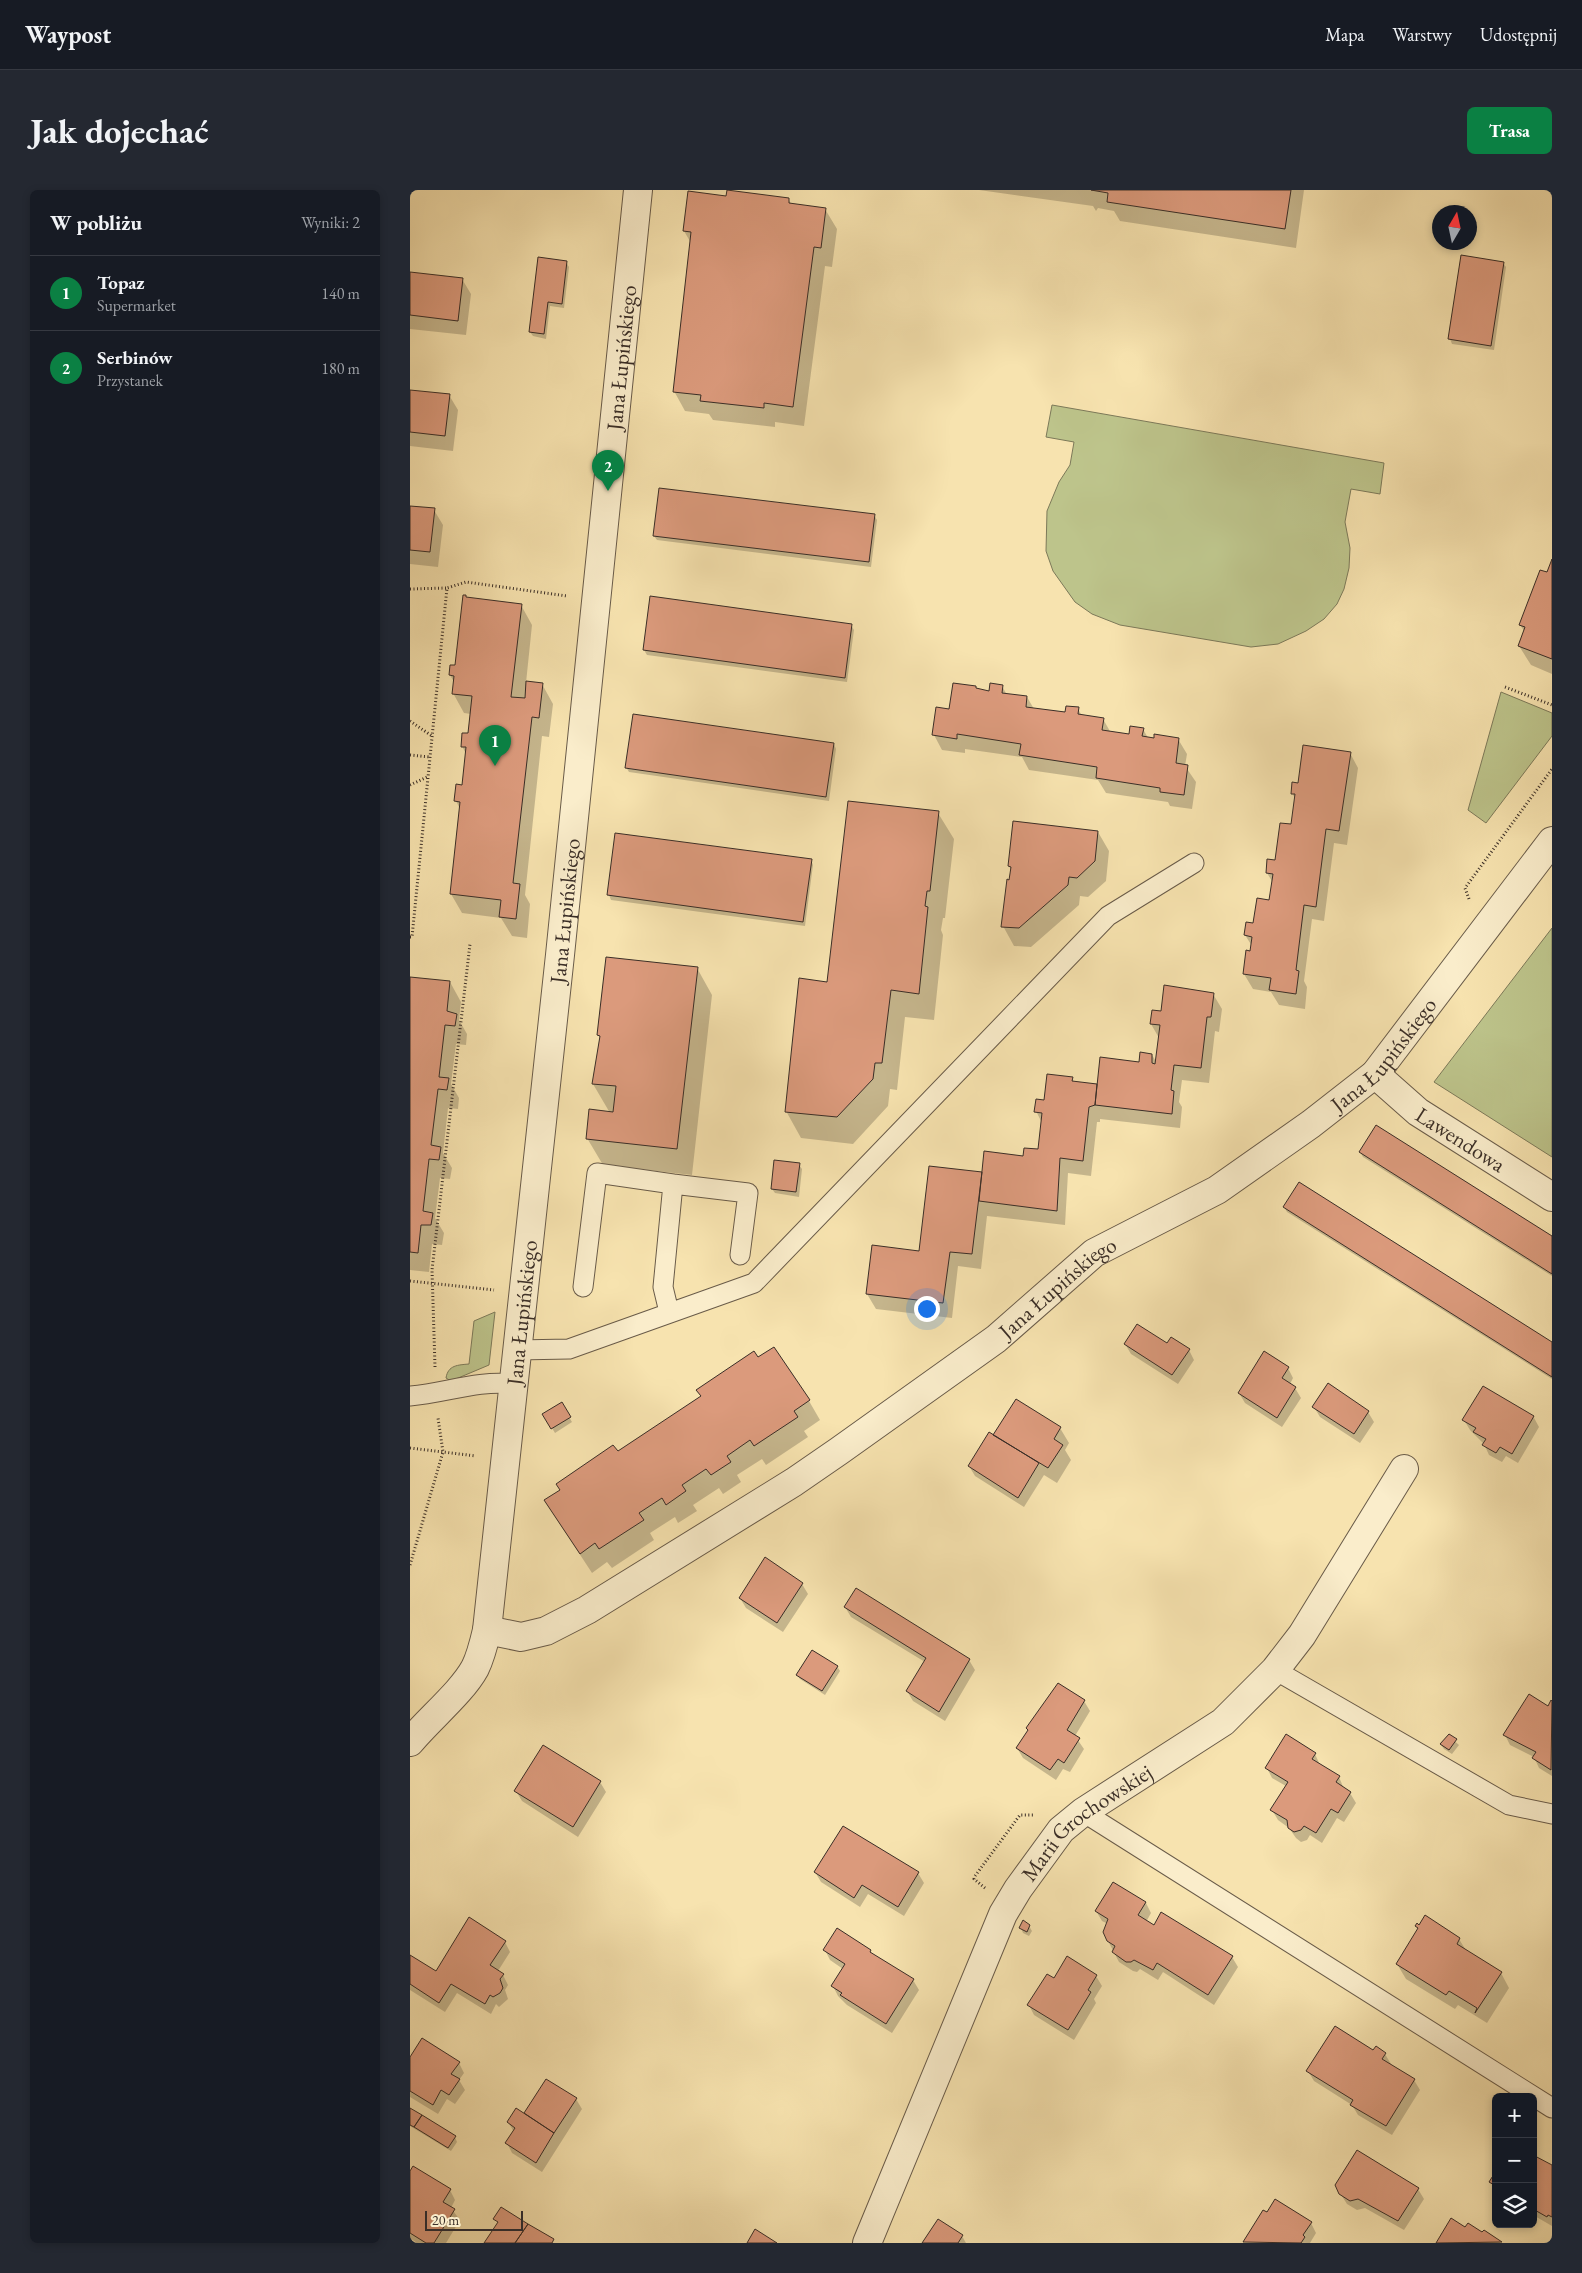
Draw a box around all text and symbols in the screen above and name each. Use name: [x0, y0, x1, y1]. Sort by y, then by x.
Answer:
text: Waypost: [25, 19, 111, 50]
text: Mapa: [1325, 23, 1364, 46]
text: Warstwy: [1392, 23, 1452, 46]
text: Udostępnij: [1480, 23, 1557, 46]
button: Trasa: [1467, 107, 1552, 154]
text: Jak dojechać: [30, 108, 209, 153]
north arrow: [1432, 205, 1477, 250]
text: W pobliżu: [50, 209, 142, 236]
text: Wyniki: 2: [301, 212, 360, 233]
text: Topaz: [97, 270, 145, 295]
text: 1: [62, 283, 70, 304]
text: 140 m: [321, 283, 360, 304]
street label: Jana Łupińskiego: [599, 284, 643, 434]
text: Supermarket: [97, 295, 176, 316]
text: Serbinów: [97, 345, 173, 370]
text: 2: [62, 358, 70, 379]
text: 180 m: [321, 358, 360, 379]
text: Przystanek: [97, 370, 163, 391]
pin: 2: [592, 450, 624, 491]
pin: 1: [479, 725, 511, 766]
street label: Jana Łupińskiego: [542, 837, 586, 987]
street label: Jana Łupińskiego: [1323, 991, 1443, 1119]
street label: Lawendowa: [1410, 1100, 1511, 1179]
street label: Jana Łupińskiego: [991, 1229, 1121, 1346]
street label: Jana Łupińskiego: [499, 1238, 544, 1389]
your location: [914, 1296, 940, 1322]
street label: Marii Grochowskiej: [1014, 1757, 1157, 1887]
map controls: [1492, 2093, 1537, 2228]
button: +: [1492, 2093, 1537, 2138]
button: −: [1492, 2138, 1537, 2183]
button: layers: [1492, 2183, 1537, 2228]
scale bar: [425, 2208, 522, 2231]
text: 20 m: [432, 2211, 459, 2229]

